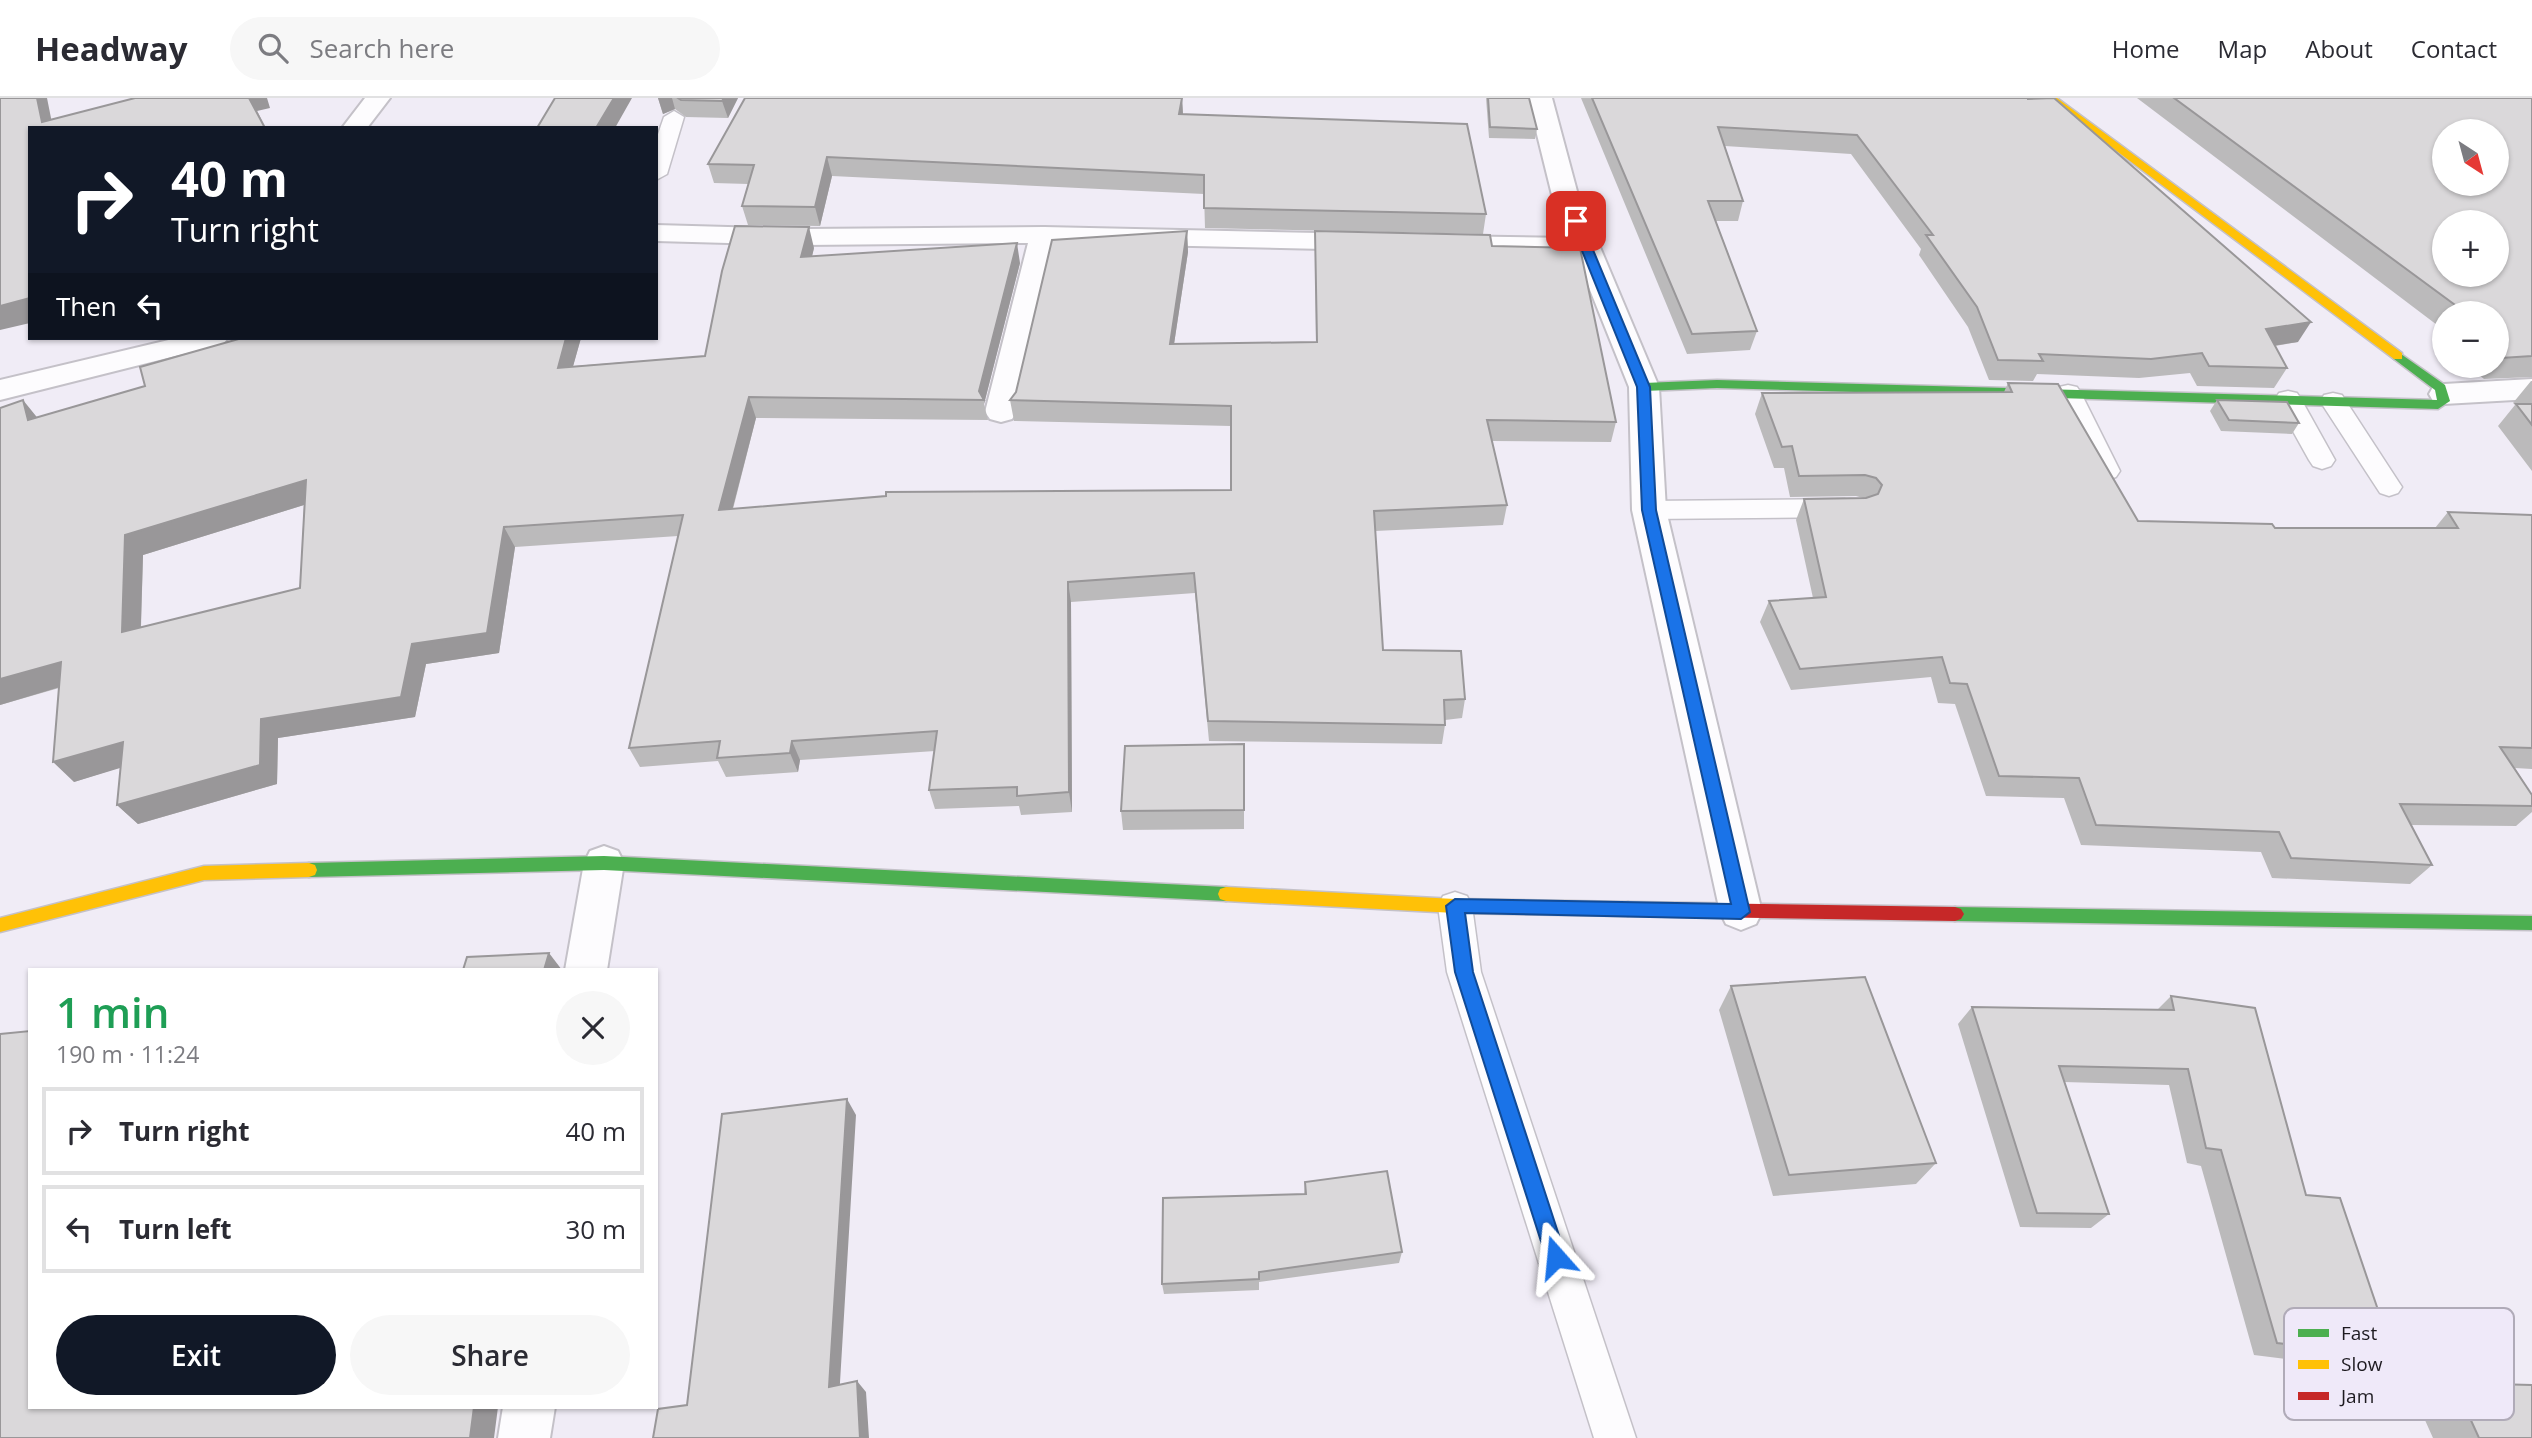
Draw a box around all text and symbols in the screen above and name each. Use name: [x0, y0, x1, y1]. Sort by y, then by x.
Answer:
search box: [230, 17, 720, 80]
text: Headway: [35, 26, 188, 71]
icon: search: [254, 29, 292, 67]
text: Search here: [310, 30, 454, 66]
text: Home: [2112, 32, 2180, 65]
text: Map: [2218, 32, 2267, 65]
text: About: [2305, 32, 2373, 65]
text: Contact: [2411, 32, 2497, 65]
north arrow: [2432, 119, 2510, 196]
map controls: [2432, 119, 2509, 378]
text: 40 m: [171, 145, 288, 211]
icon: right: [56, 154, 147, 245]
pin: [1546, 191, 1606, 251]
icon: arrive: [1557, 202, 1595, 240]
text: Turn right: [171, 208, 319, 251]
button: +: [2432, 210, 2509, 287]
icon: left: [131, 287, 169, 325]
text: Then: [56, 288, 117, 324]
button: −: [2432, 301, 2509, 378]
text: 1 min: [56, 983, 169, 1040]
button: close: [556, 991, 630, 1065]
text: 190 m · 11:24: [56, 1038, 199, 1070]
icon: right: [60, 1112, 98, 1150]
text: Turn right: [119, 1113, 250, 1149]
text: 40 m: [565, 1113, 626, 1149]
icon: left: [60, 1210, 98, 1248]
text: Turn left: [119, 1211, 231, 1247]
text: 30 m: [565, 1211, 626, 1247]
position arrow: [1519, 1220, 1593, 1294]
legend: [2284, 1308, 2514, 1420]
button: Exit: [56, 1315, 336, 1395]
button: Share: [350, 1315, 630, 1395]
text: Fast: [2341, 1320, 2377, 1346]
text: Slow: [2341, 1351, 2383, 1377]
text: Jam: [2339, 1383, 2374, 1409]

